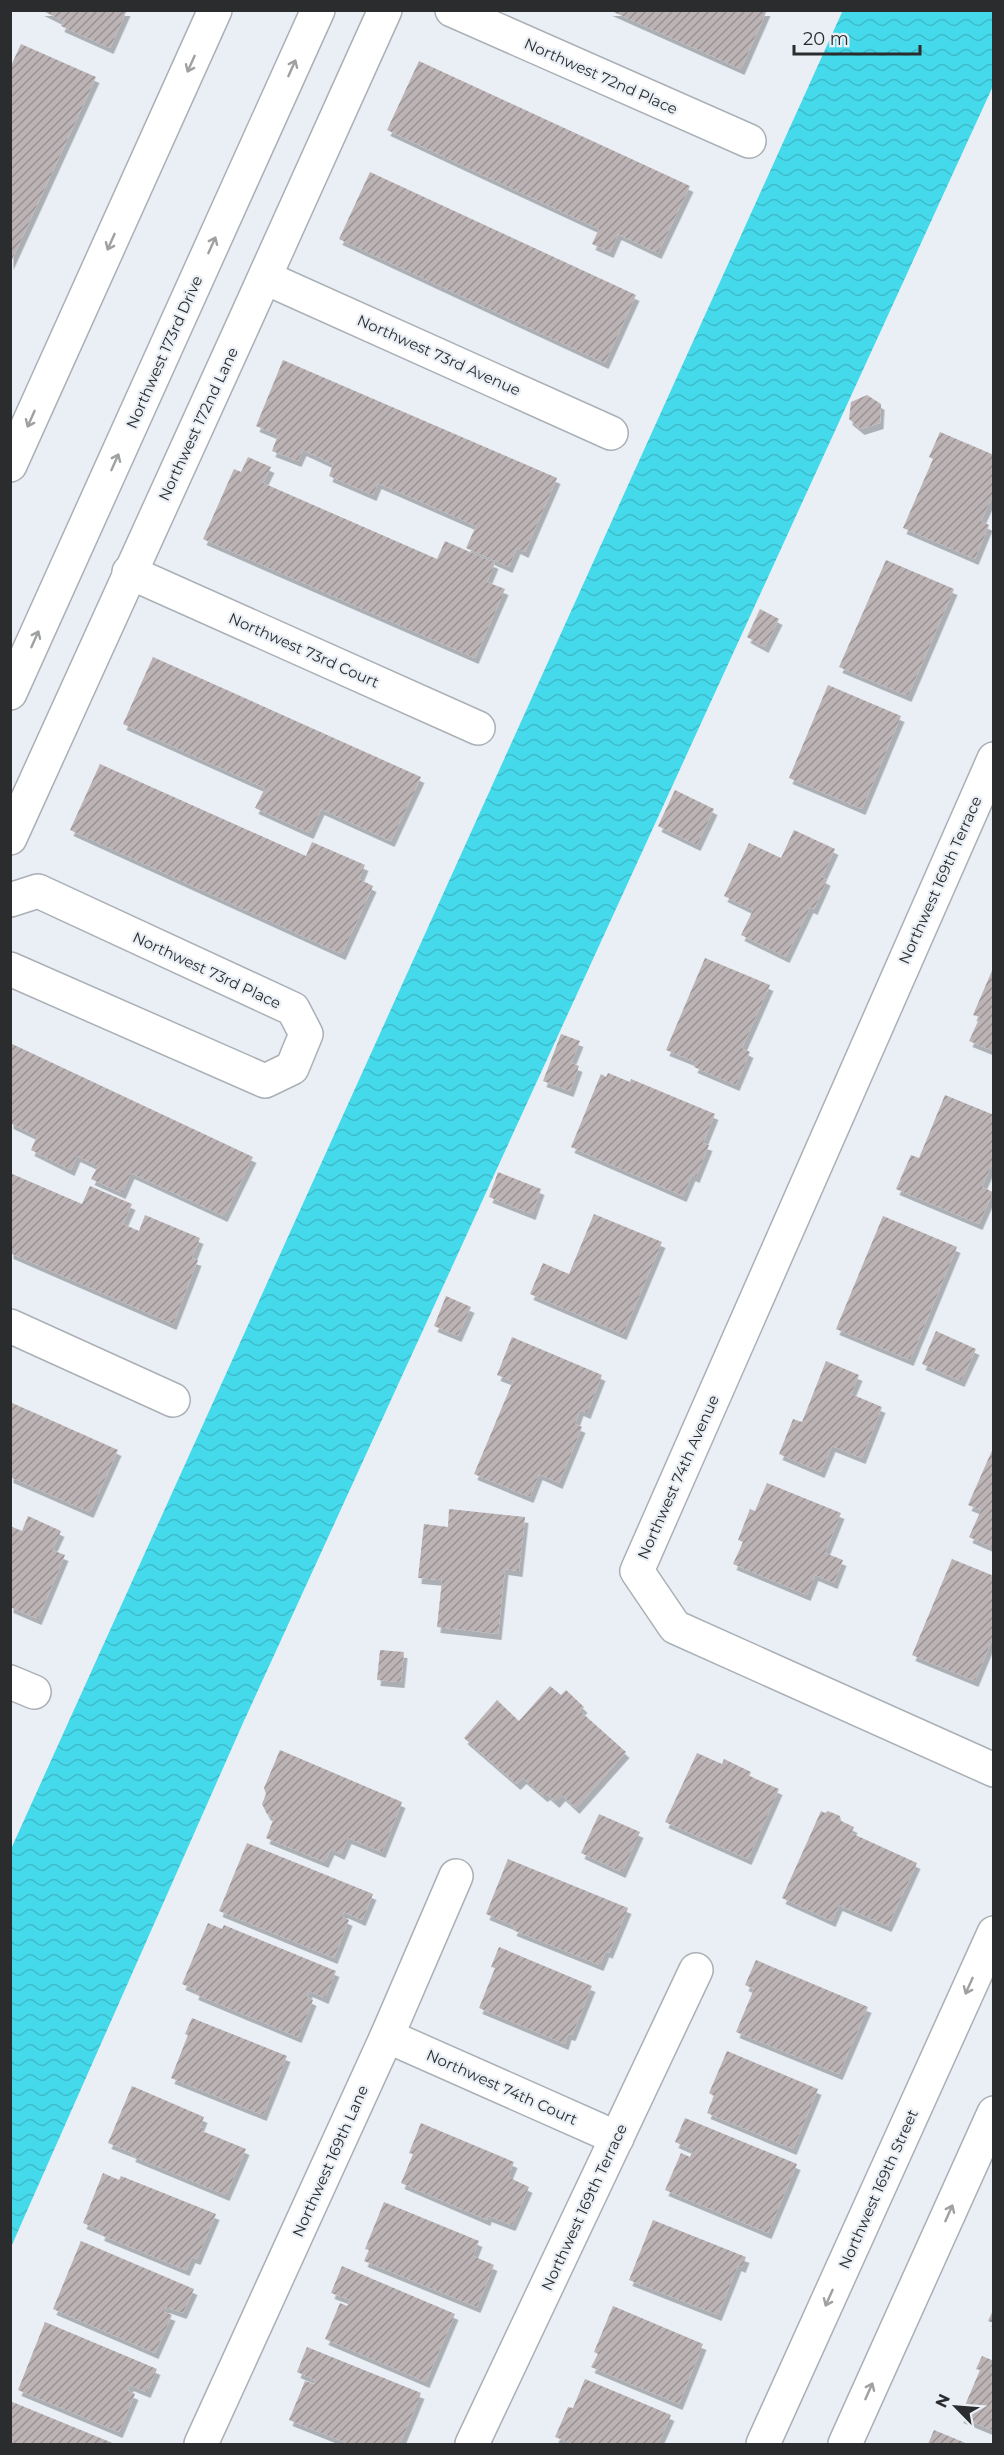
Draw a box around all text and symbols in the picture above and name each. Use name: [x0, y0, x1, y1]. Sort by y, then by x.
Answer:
scale bar: [794, 18, 920, 56]
text: 20 m: [803, 28, 849, 50]
street label: Northwest 72nd Place: [521, 34, 681, 118]
one-way arrow: [185, 54, 196, 72]
one-way arrow: [287, 59, 298, 77]
one-way arrow: [105, 232, 116, 250]
one-way arrow: [207, 237, 218, 255]
street label: Northwest 173rd Drive: [122, 273, 206, 431]
street label: Northwest 73rd Avenue: [354, 310, 524, 400]
street label: Northwest 172nd Lane: [154, 344, 242, 504]
one-way arrow: [25, 410, 36, 428]
one-way arrow: [109, 453, 121, 471]
street label: Northwest 73rd Court: [226, 608, 382, 692]
one-way arrow: [29, 631, 41, 649]
street label: Northwest 169th Terrace: [894, 793, 986, 967]
street label: Northwest 73rd Place: [130, 927, 284, 1013]
street label: Northwest 74th Avenue: [633, 1392, 723, 1562]
one-way arrow: [963, 1977, 975, 1995]
street label: Northwest 74th Court: [424, 2045, 580, 2129]
street label: Northwest 169th Lane: [288, 2082, 372, 2240]
street label: Northwest 169th Street: [834, 2106, 922, 2272]
street label: Northwest 169th Terrace: [537, 2121, 631, 2293]
one-way arrow: [943, 2205, 955, 2223]
one-way arrow: [823, 2289, 834, 2307]
north arrow: [926, 2377, 986, 2437]
one-way arrow: [863, 2383, 875, 2401]
text: N: [932, 2391, 954, 2411]

